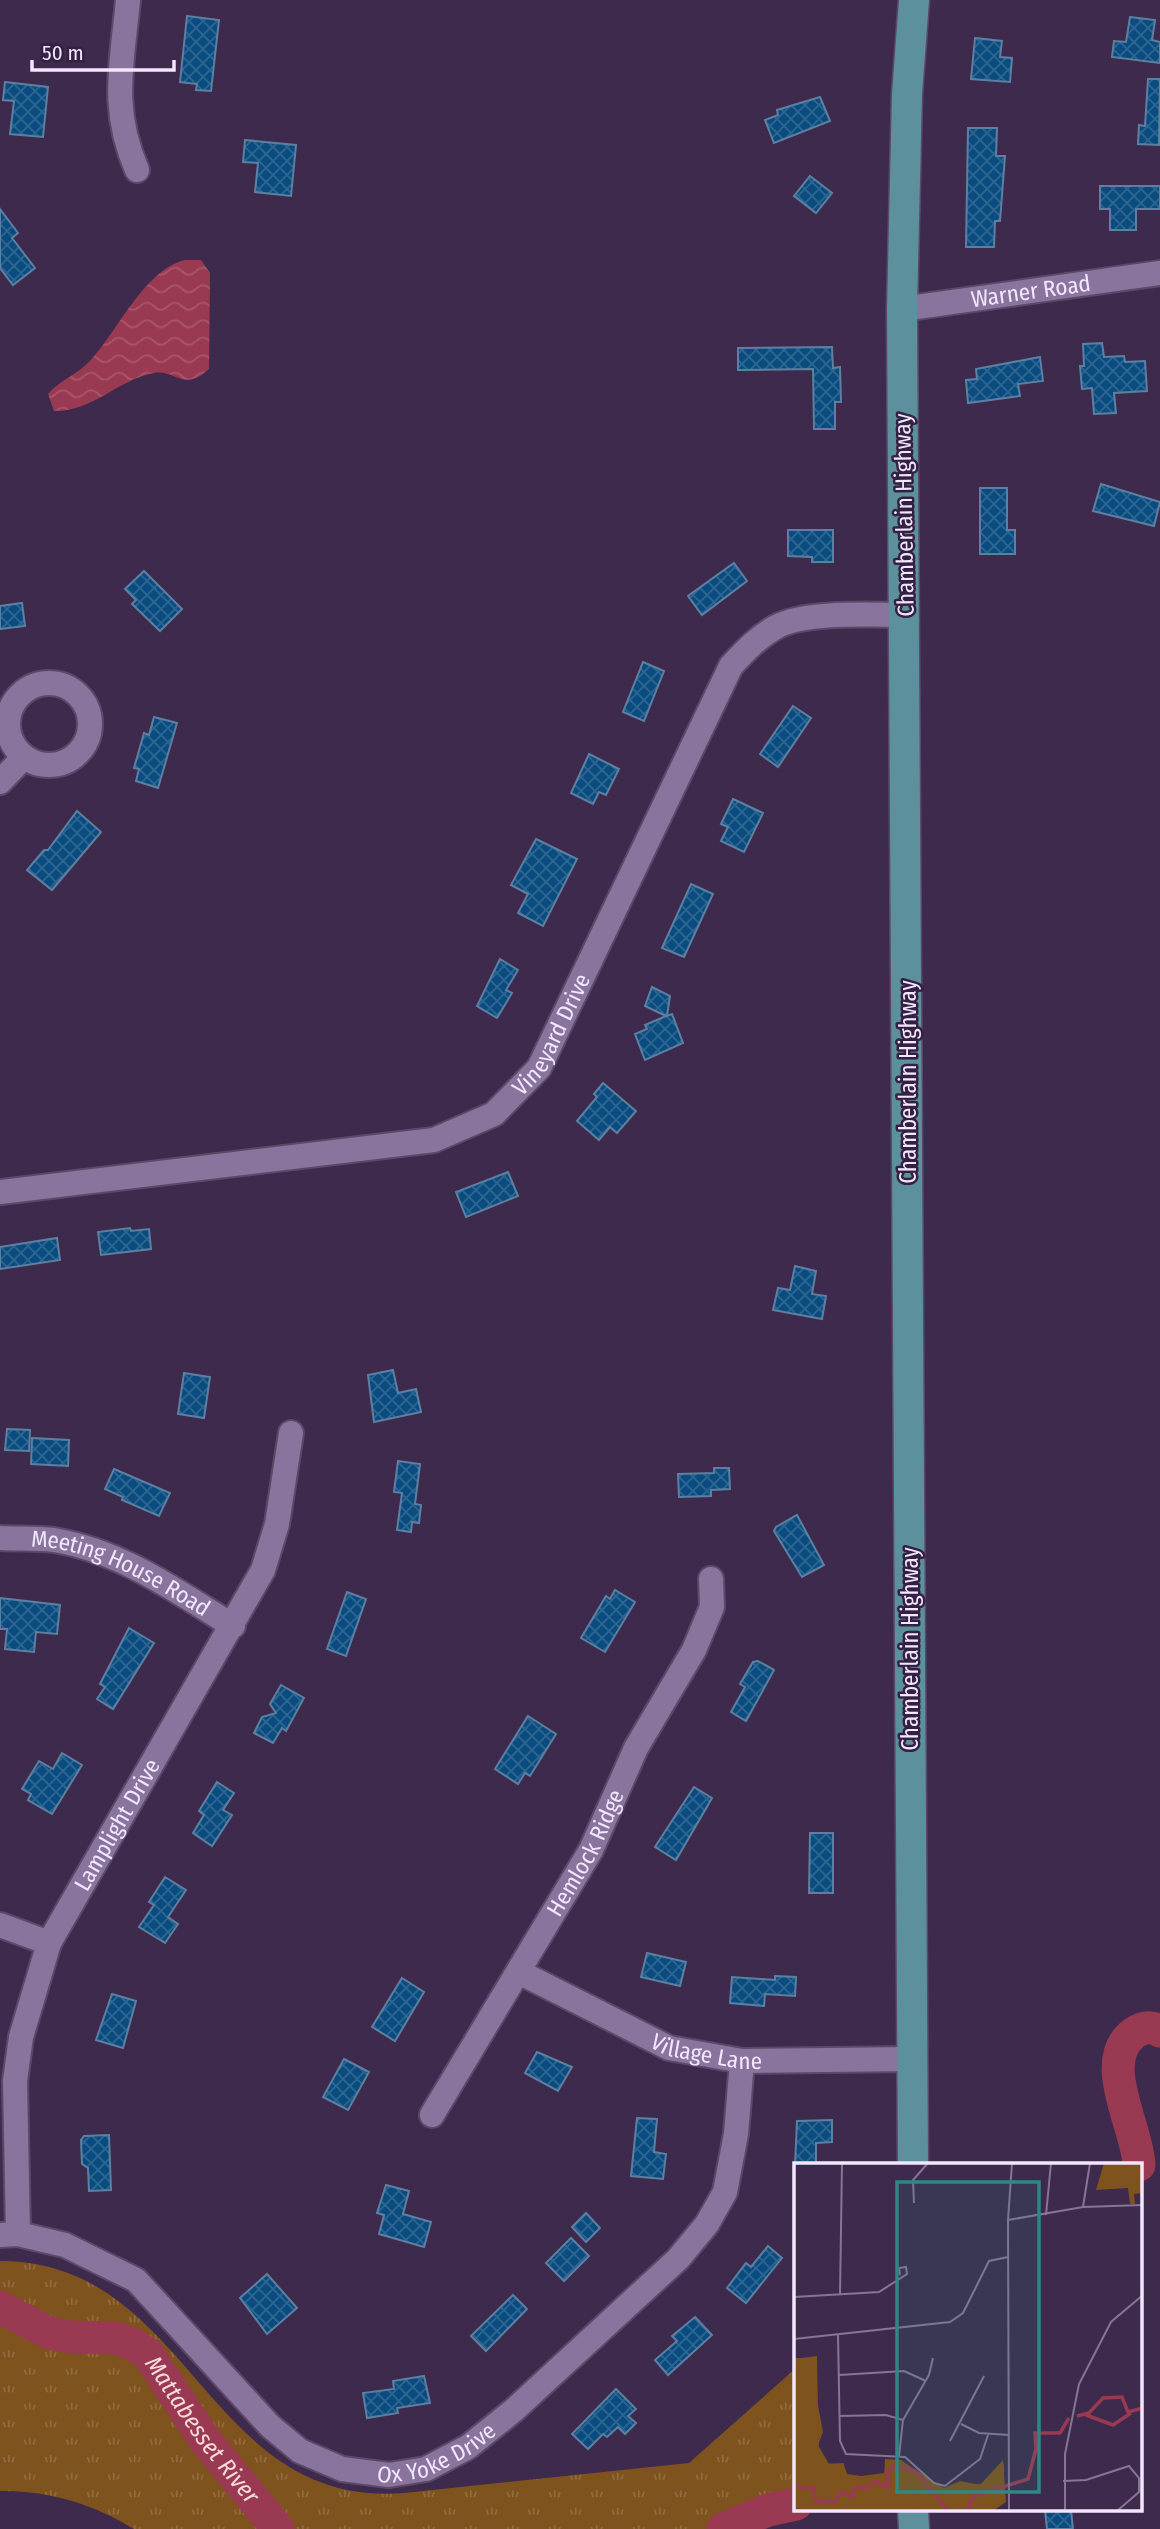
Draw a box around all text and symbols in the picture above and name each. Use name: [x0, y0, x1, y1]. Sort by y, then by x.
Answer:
scale bar: [32, 28, 173, 72]
text: 50 m: [42, 40, 84, 66]
street label: Warner Road: [969, 269, 1092, 313]
street label: Chamberlain Highway: [888, 412, 920, 617]
street label: Vineyard Drive: [506, 969, 596, 1101]
street label: Chamberlain Highway: [894, 980, 922, 1184]
street label: Meeting House Road: [31, 1525, 215, 1622]
street label: Chamberlain Highway: [896, 1547, 924, 1751]
street label: Lamplight Drive: [68, 1754, 166, 1896]
street label: Hemlock Ridge: [540, 1785, 630, 1921]
street label: Village Lane: [646, 2027, 762, 2075]
inset map: [794, 2163, 1142, 2512]
water label: Mattabesset River: [139, 2351, 265, 2509]
street label: Ox Yoke Drive: [376, 2416, 501, 2489]

